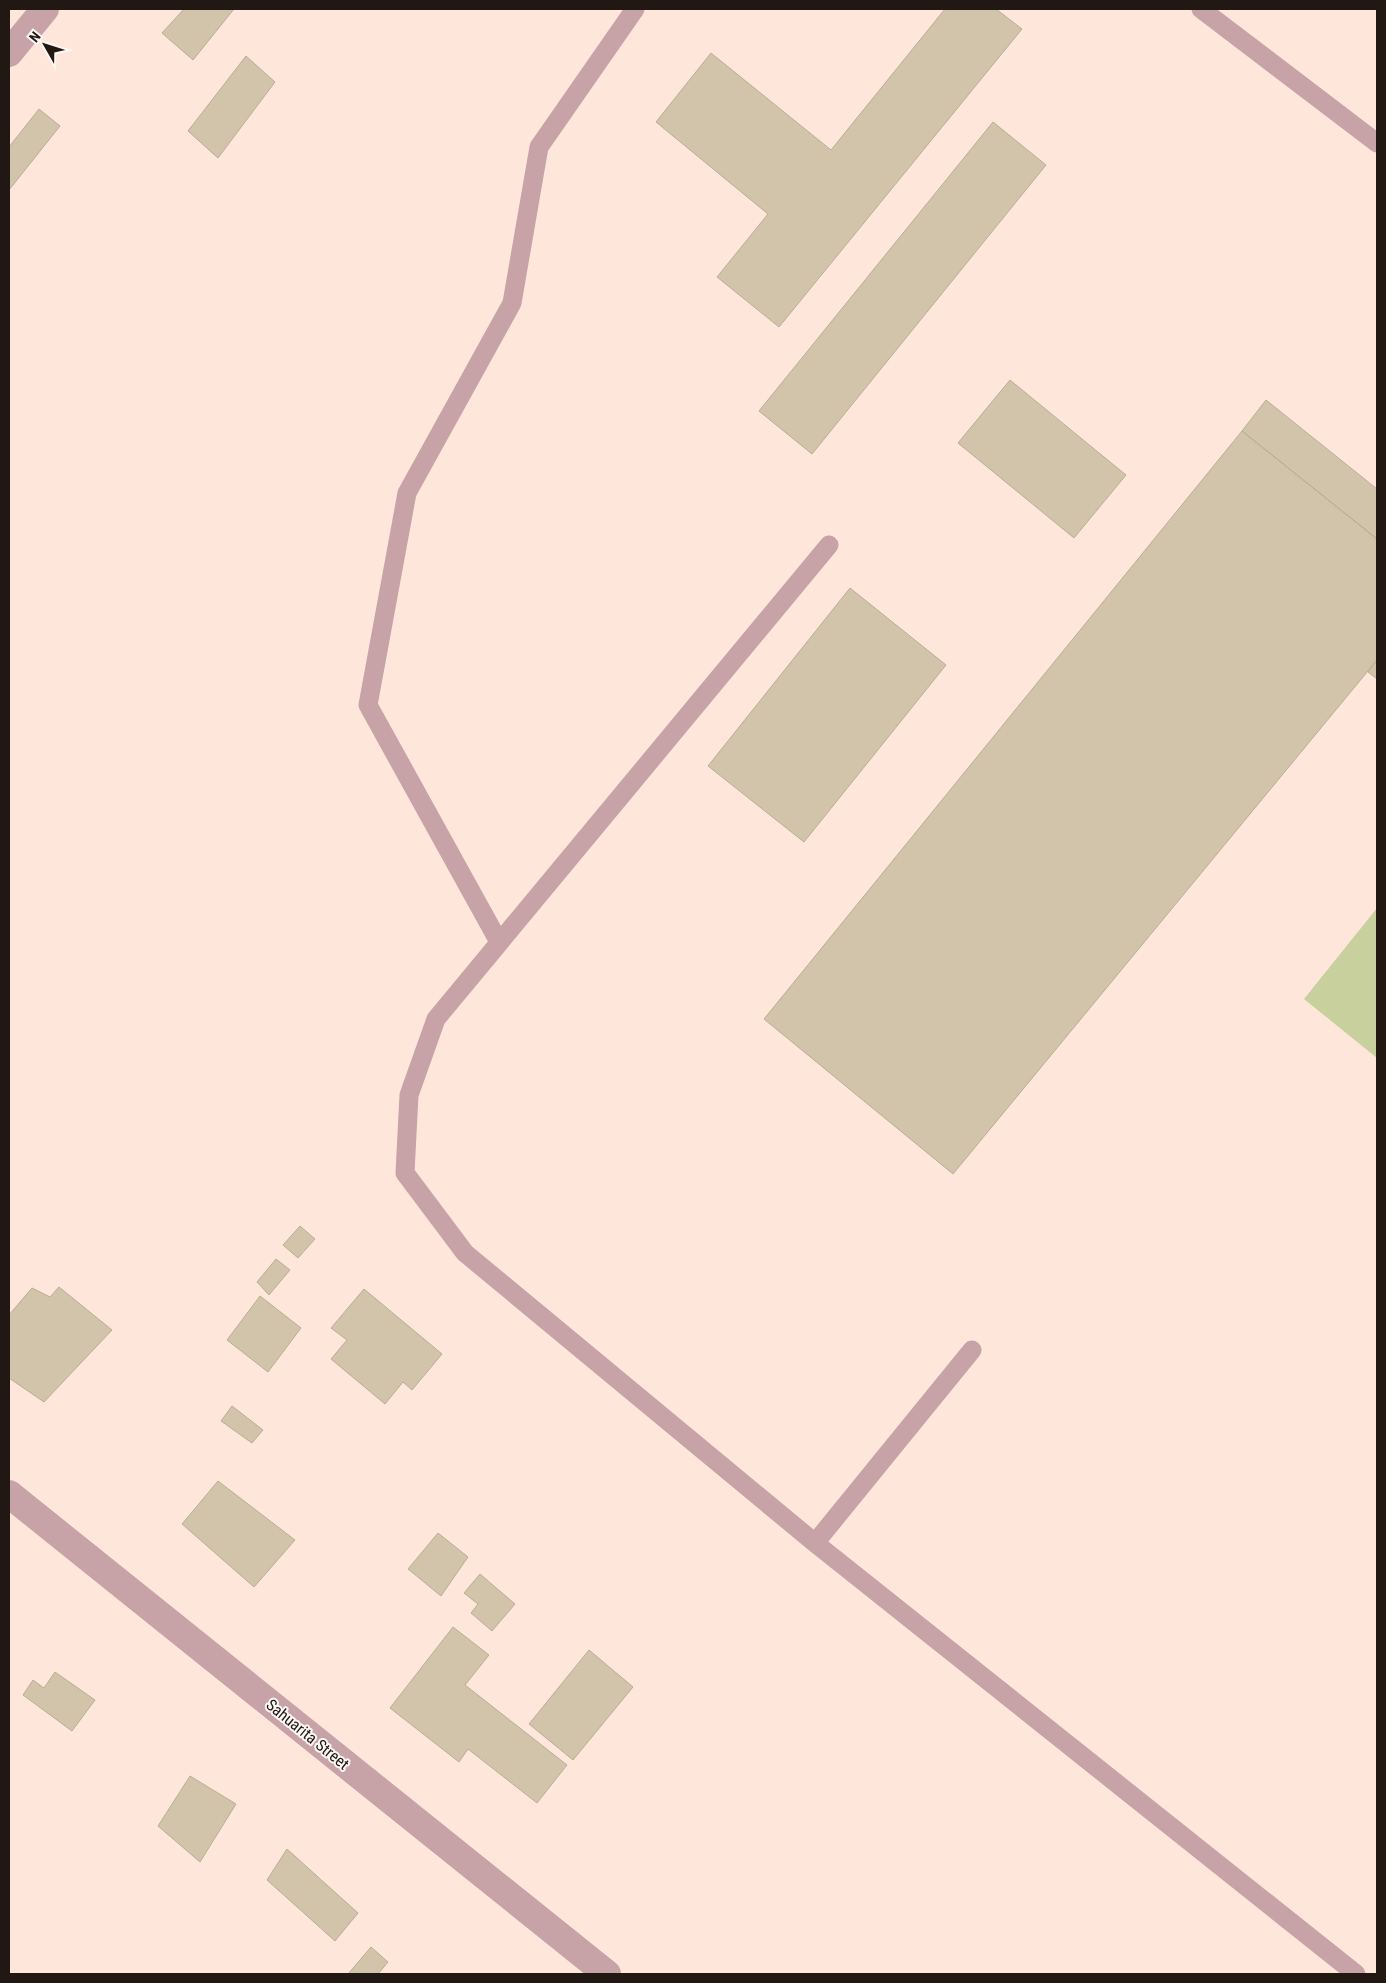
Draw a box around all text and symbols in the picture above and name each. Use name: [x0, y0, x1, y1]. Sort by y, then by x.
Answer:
north arrow: [20, 20, 70, 70]
text: N: [26, 28, 44, 45]
street label: Sahuarita Street: [262, 1695, 353, 1774]

